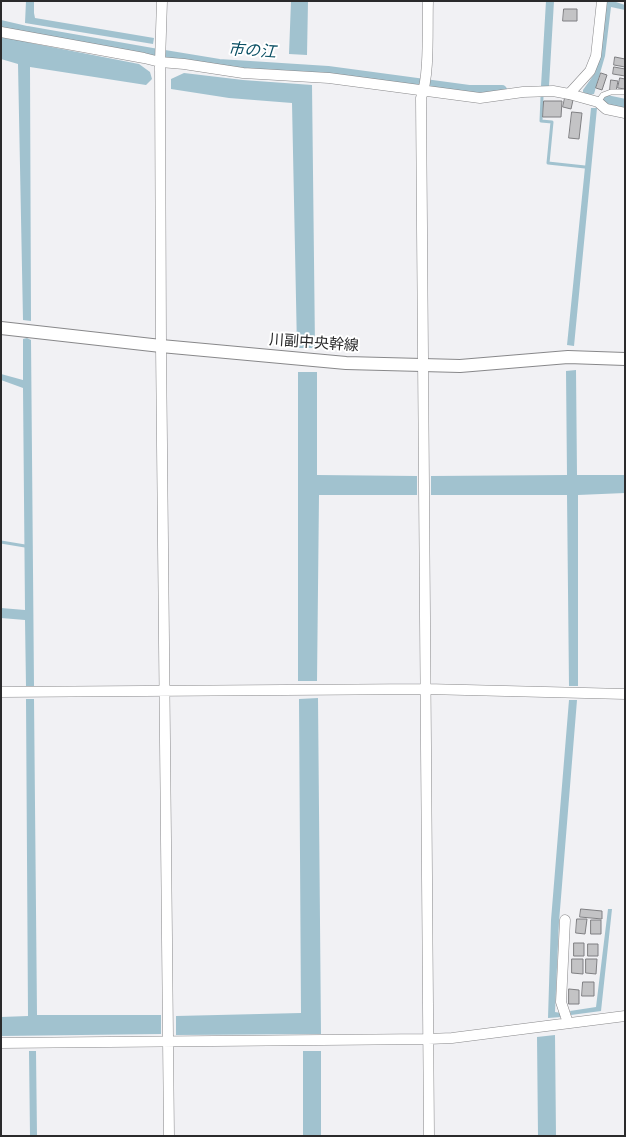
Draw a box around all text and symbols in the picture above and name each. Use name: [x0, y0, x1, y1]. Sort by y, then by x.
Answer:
water label: 市の江: [227, 40, 277, 62]
street label: 川副中央幹線: [268, 331, 360, 355]

